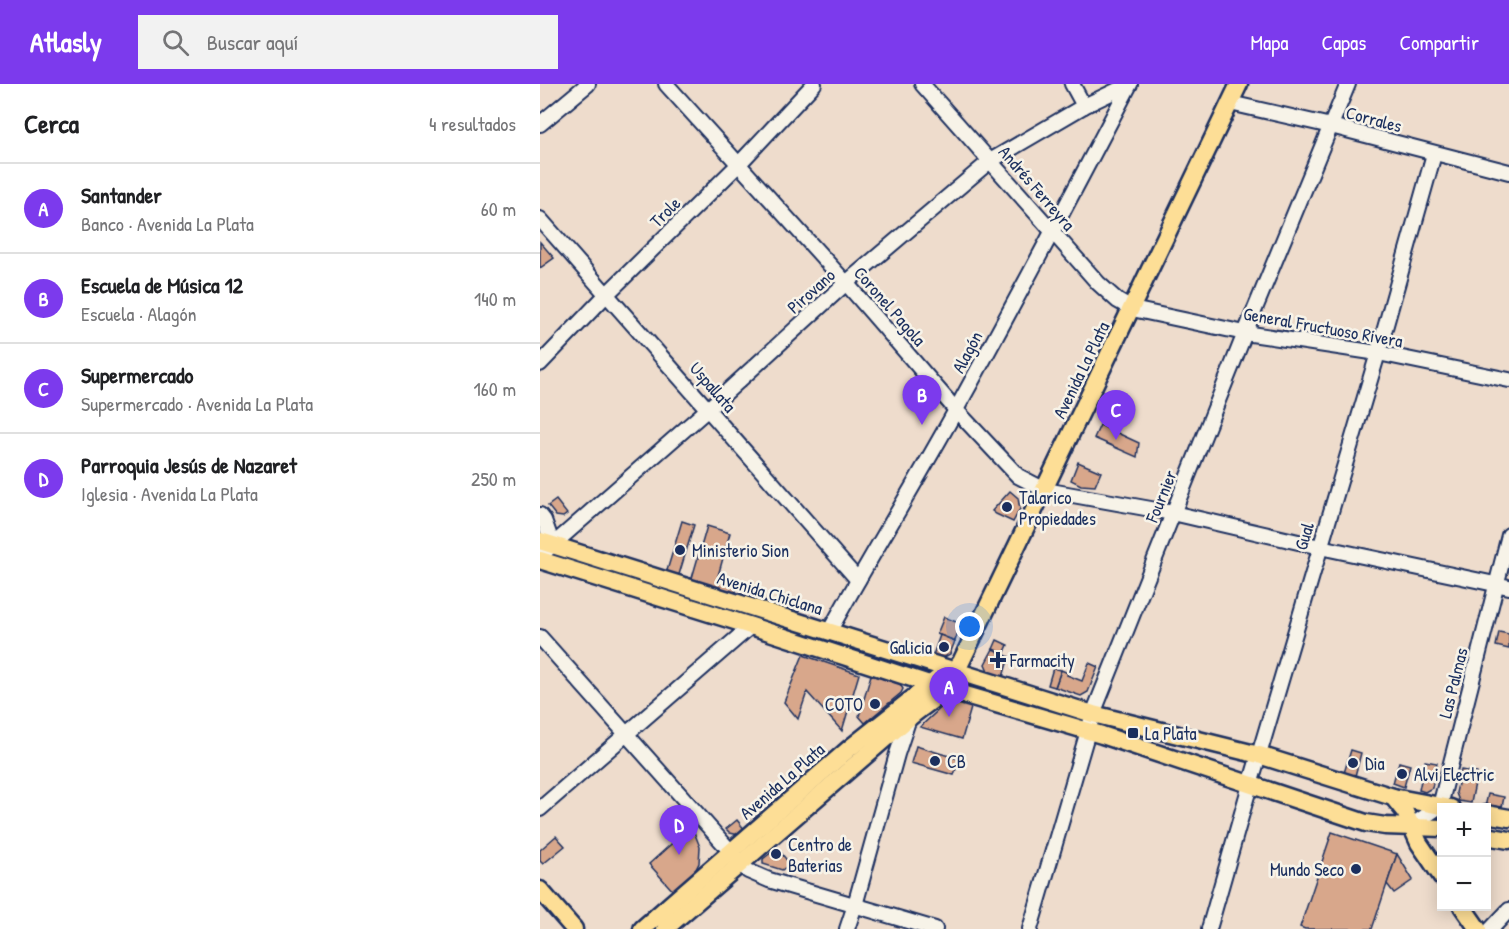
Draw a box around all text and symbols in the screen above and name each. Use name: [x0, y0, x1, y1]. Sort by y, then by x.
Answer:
search box: [138, 15, 558, 69]
text: Atlasly: [30, 23, 102, 61]
icon: search: [159, 26, 192, 59]
text: Buscar aquí: [207, 27, 298, 57]
text: Mapa: [1250, 28, 1288, 57]
text: Capas: [1321, 28, 1366, 57]
text: Compartir: [1399, 28, 1479, 57]
street label: Corrales: [1343, 100, 1405, 138]
text: Cerca: [24, 106, 79, 141]
text: 4 resultados: [429, 110, 516, 137]
street label: Andrés Ferreyra: [993, 140, 1081, 236]
text: Santander: [81, 180, 162, 210]
street label: Trole: [644, 191, 686, 233]
text: A: [39, 195, 48, 222]
text: 60 m: [481, 195, 516, 222]
text: Banco · Avenida La Plata: [81, 210, 254, 237]
street label: Coronel Pagola: [848, 261, 932, 351]
street label: Pirovano: [782, 263, 840, 319]
text: Escuela de Música 12: [81, 270, 243, 300]
text: B: [38, 285, 49, 312]
text: 140 m: [474, 285, 516, 312]
text: Escuela · Alagón: [81, 300, 197, 327]
street label: General Fructuoso Rivera: [1241, 301, 1405, 353]
street label: Avenida La Plata: [1047, 317, 1115, 423]
street label: Alagón: [946, 327, 988, 377]
street label: Uspallata: [684, 356, 742, 418]
text: Supermercado: [81, 360, 193, 390]
text: C: [38, 375, 49, 402]
text: 160 m: [474, 375, 516, 402]
pin: B: [902, 376, 941, 425]
text: Supermercado · Avenida La Plata: [81, 390, 313, 417]
pin: C: [1096, 390, 1136, 440]
text: Parroquia Jesús de Nazaret: [81, 450, 297, 480]
text: D: [39, 465, 48, 492]
text: 250 m: [471, 465, 516, 492]
street label: Fournier: [1139, 466, 1183, 527]
text: Iglesia · Avenida La Plata: [81, 480, 258, 507]
place label: Talarico Propiedades: [1019, 485, 1096, 531]
marker: Talarico Propiedades: [1000, 500, 1014, 514]
street label: Gual: [1288, 519, 1320, 553]
place label: Ministerio Sion: [692, 538, 789, 563]
marker: Ministerio Sion: [673, 543, 687, 557]
street label: Avenida Chiclana: [714, 565, 826, 621]
your location: [955, 612, 984, 641]
place label: Galicia: [889, 635, 932, 660]
marker: Galicia: [937, 640, 951, 654]
street label: Las Palmas: [1432, 645, 1474, 721]
place label: Farmacity: [1009, 648, 1075, 673]
marker: Farmacity: [991, 653, 1005, 667]
pin: A: [930, 668, 968, 717]
place label: COTO: [825, 692, 863, 717]
marker: COTO: [868, 697, 882, 711]
place label: La Plata: [1145, 721, 1197, 746]
marker: La Plata: [1126, 726, 1140, 740]
street label: Avenida La Plata: [734, 737, 830, 825]
place label: CB: [947, 749, 966, 774]
place label: Dia: [1365, 751, 1385, 776]
marker: CB: [928, 754, 942, 768]
marker: Dia: [1346, 756, 1360, 770]
place label: Alvi Electric: [1414, 762, 1494, 787]
marker: Alvi Electric: [1395, 767, 1409, 781]
map controls: [1437, 803, 1491, 911]
button: +: [1437, 803, 1491, 857]
pin: D: [660, 806, 698, 855]
place label: Centro de Baterias: [788, 832, 852, 878]
marker: Centro de Baterias: [769, 847, 783, 861]
place label: Mundo Seco: [1270, 857, 1344, 882]
button: −: [1437, 857, 1491, 911]
marker: Mundo Seco: [1349, 862, 1363, 876]

